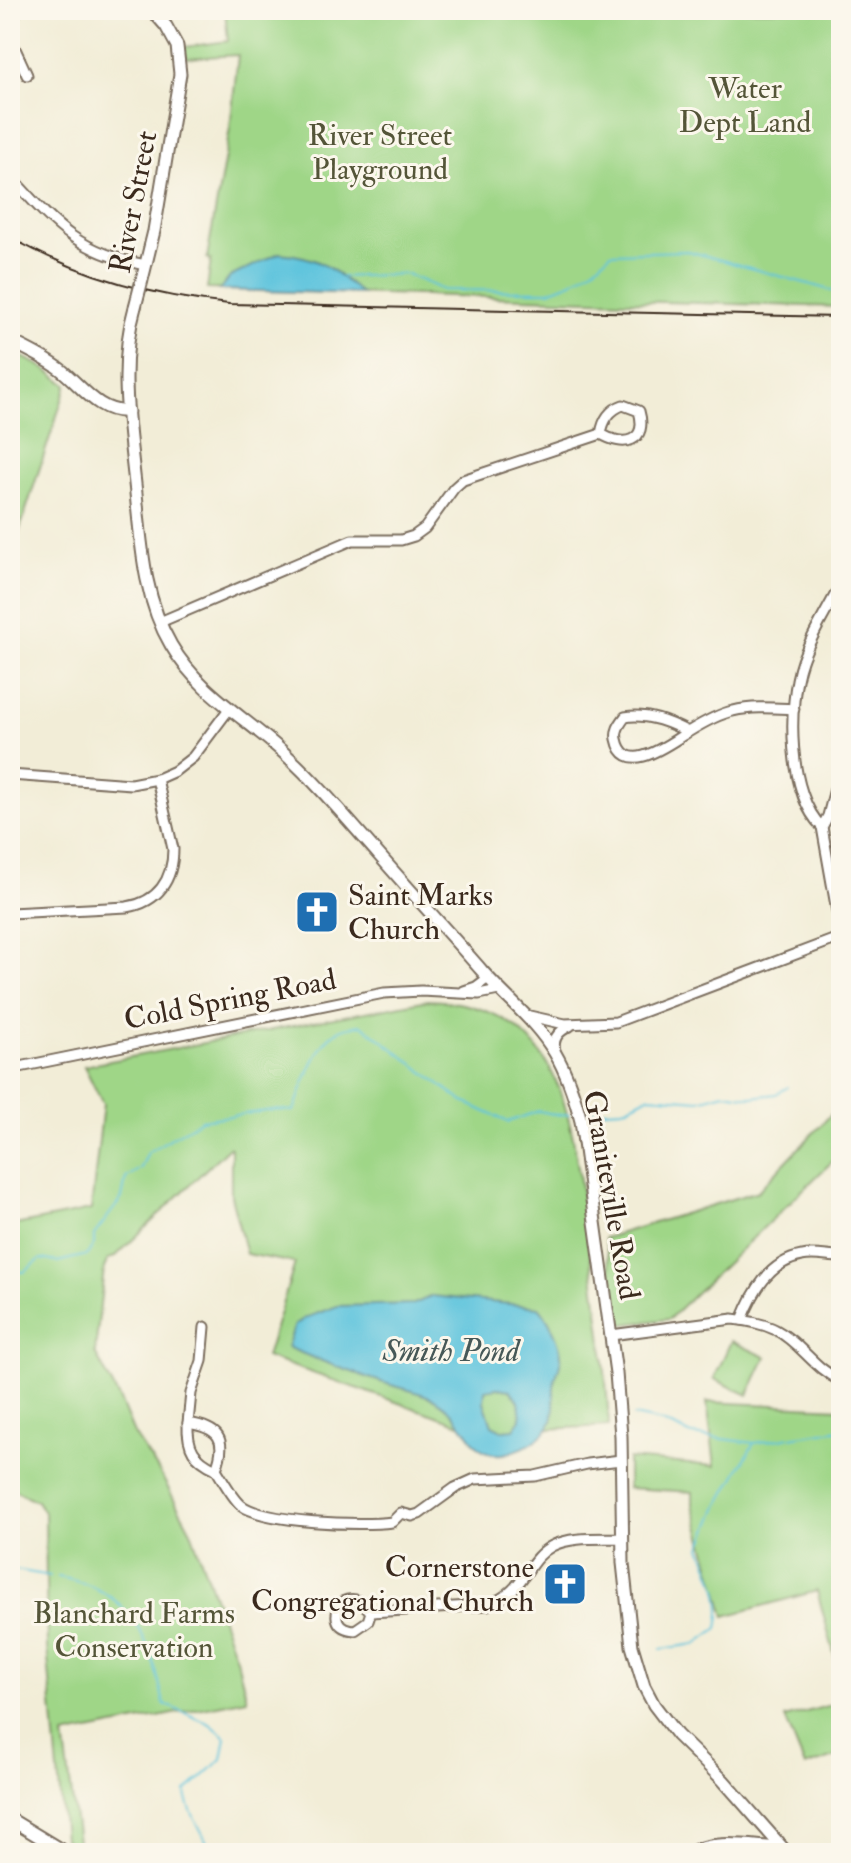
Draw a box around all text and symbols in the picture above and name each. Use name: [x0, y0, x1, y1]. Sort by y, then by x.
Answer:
park label: Water Dept Land: [679, 70, 811, 141]
park label: River Street Playground: [308, 117, 452, 188]
street label: River Street: [102, 127, 165, 276]
place label: Saint Marks Church: [348, 877, 493, 948]
church icon: Saint Marks Church: [293, 888, 341, 936]
street label: Cold Spring Road: [121, 961, 339, 1038]
street label: Graniteville Road: [575, 1087, 648, 1303]
water label: Smith Pond: [382, 1331, 522, 1371]
place label: Cornerstone Congregational Church: [251, 1549, 534, 1620]
church icon: Cornerstone Congregational Church: [541, 1560, 589, 1608]
park label: Blanchard Farms Conservation: [33, 1595, 235, 1666]

